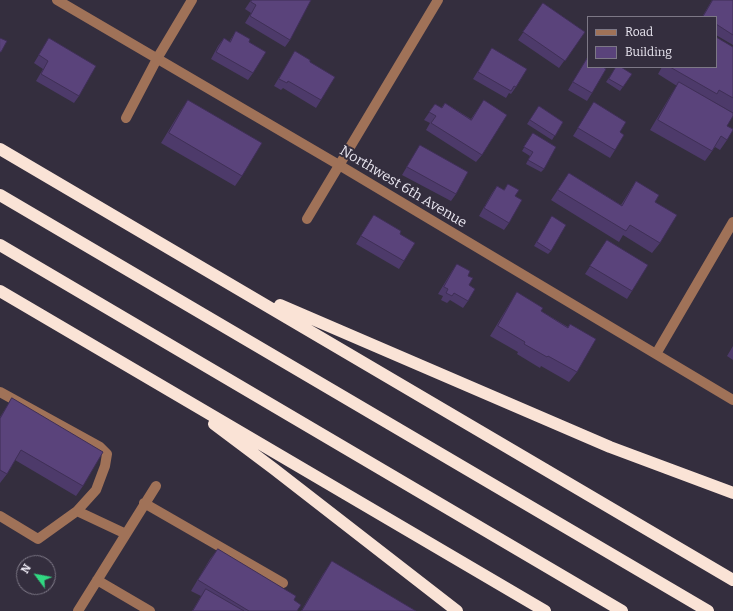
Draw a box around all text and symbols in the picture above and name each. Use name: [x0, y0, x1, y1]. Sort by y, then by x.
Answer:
legend: [587, 16, 717, 68]
text: Road: [625, 25, 653, 39]
text: Building: [625, 45, 672, 59]
street label: Northwest 6th Avenue: [336, 142, 470, 232]
north arrow: [16, 555, 56, 595]
text: N: [18, 562, 34, 576]

